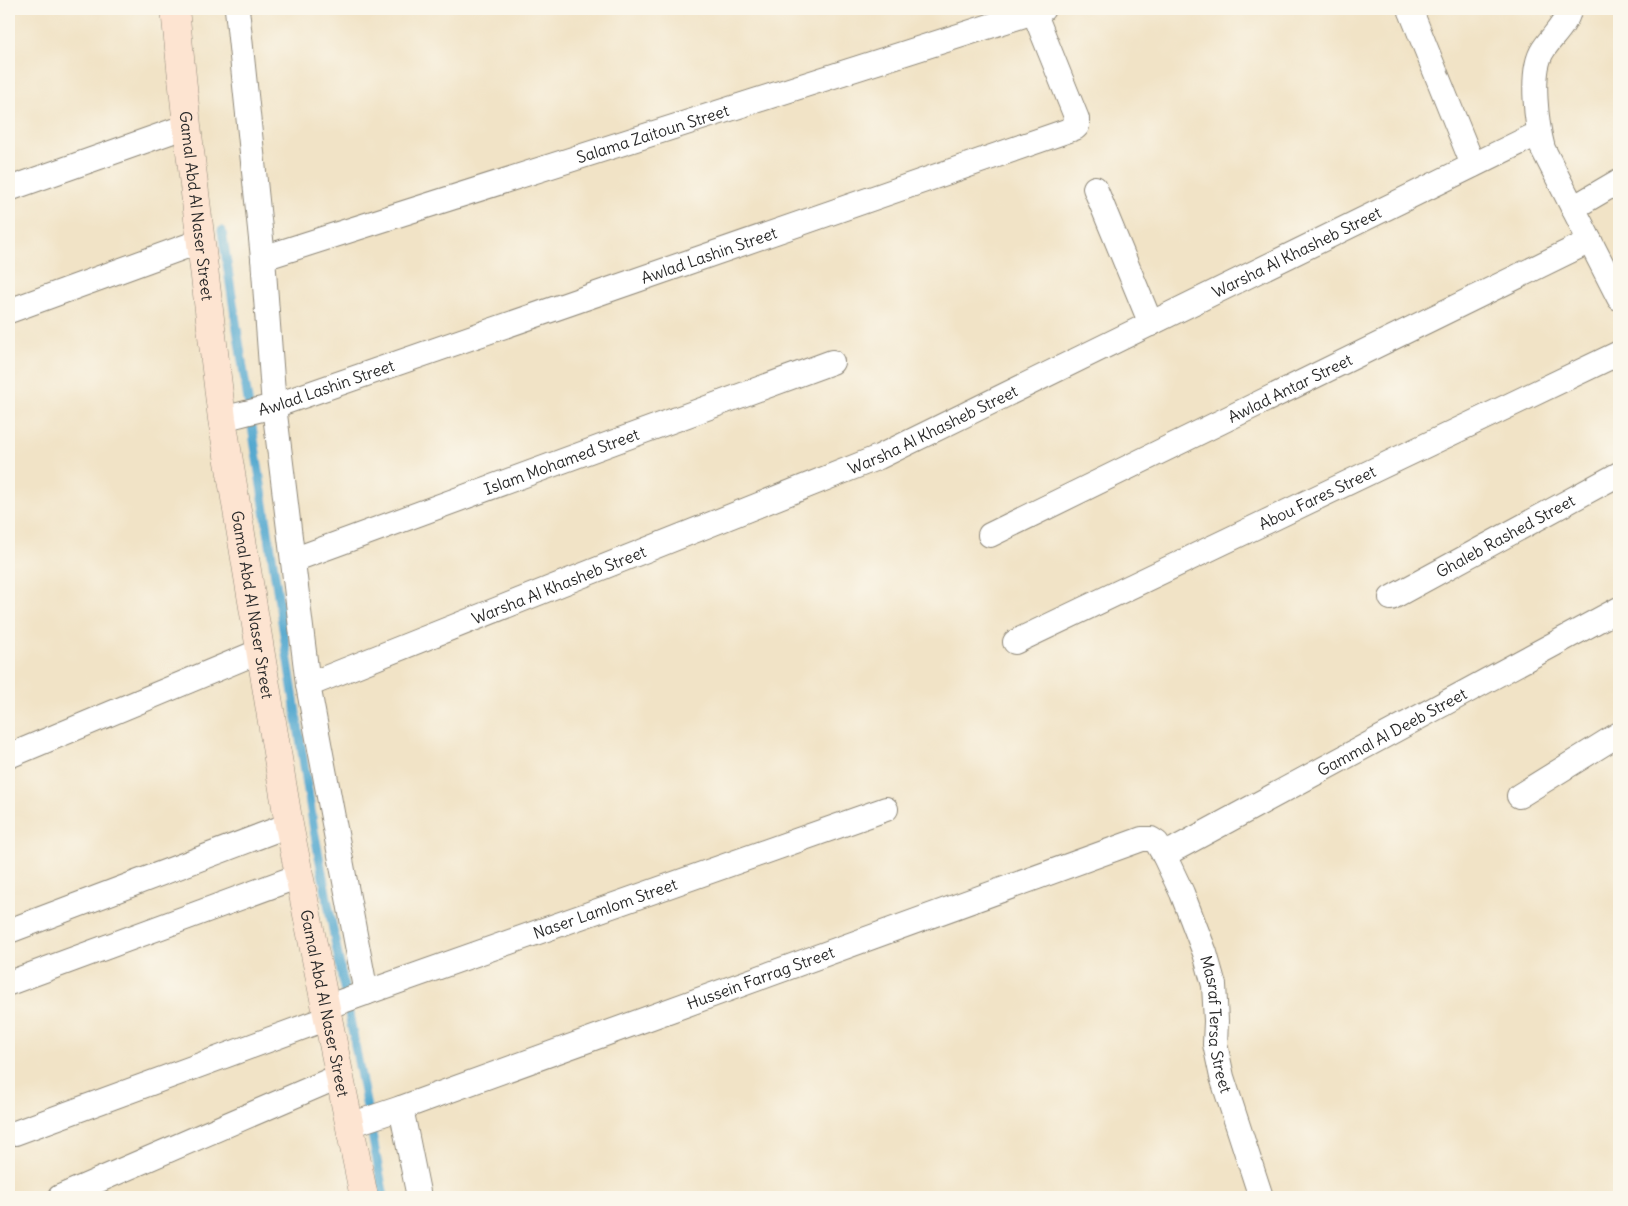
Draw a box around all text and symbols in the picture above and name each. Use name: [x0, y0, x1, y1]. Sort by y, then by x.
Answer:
street label: Salama Zaitoun Street: [574, 100, 732, 167]
street label: Gamal Abd Al Naser Street: [176, 110, 218, 302]
street label: Warsha Al Khasheb Street: [1209, 202, 1385, 302]
street label: Awlad Lashin Street: [638, 222, 780, 288]
street label: Awlad Antar Street: [1225, 349, 1356, 427]
street label: Awlad Lashin Street: [256, 355, 397, 420]
street label: Warsha Al Khasheb Street: [845, 380, 1021, 478]
street label: Islam Mohamed Street: [481, 424, 642, 499]
street label: Abou Fares Street: [1255, 461, 1379, 534]
street label: Ghaleb Rashed Street: [1432, 490, 1579, 582]
street label: Gamal Abd Al Naser Street: [227, 509, 278, 701]
street label: Warsha Al Khasheb Street: [469, 541, 649, 629]
street label: Gammal Al Deeb Street: [1314, 683, 1471, 780]
street label: Naser Lamlom Street: [530, 873, 680, 943]
street label: Gamal Abd Al Naser Street: [296, 908, 354, 1099]
street label: Hussein Farrag Street: [684, 941, 837, 1014]
street label: Masraf Tersa Street: [1196, 953, 1237, 1096]

